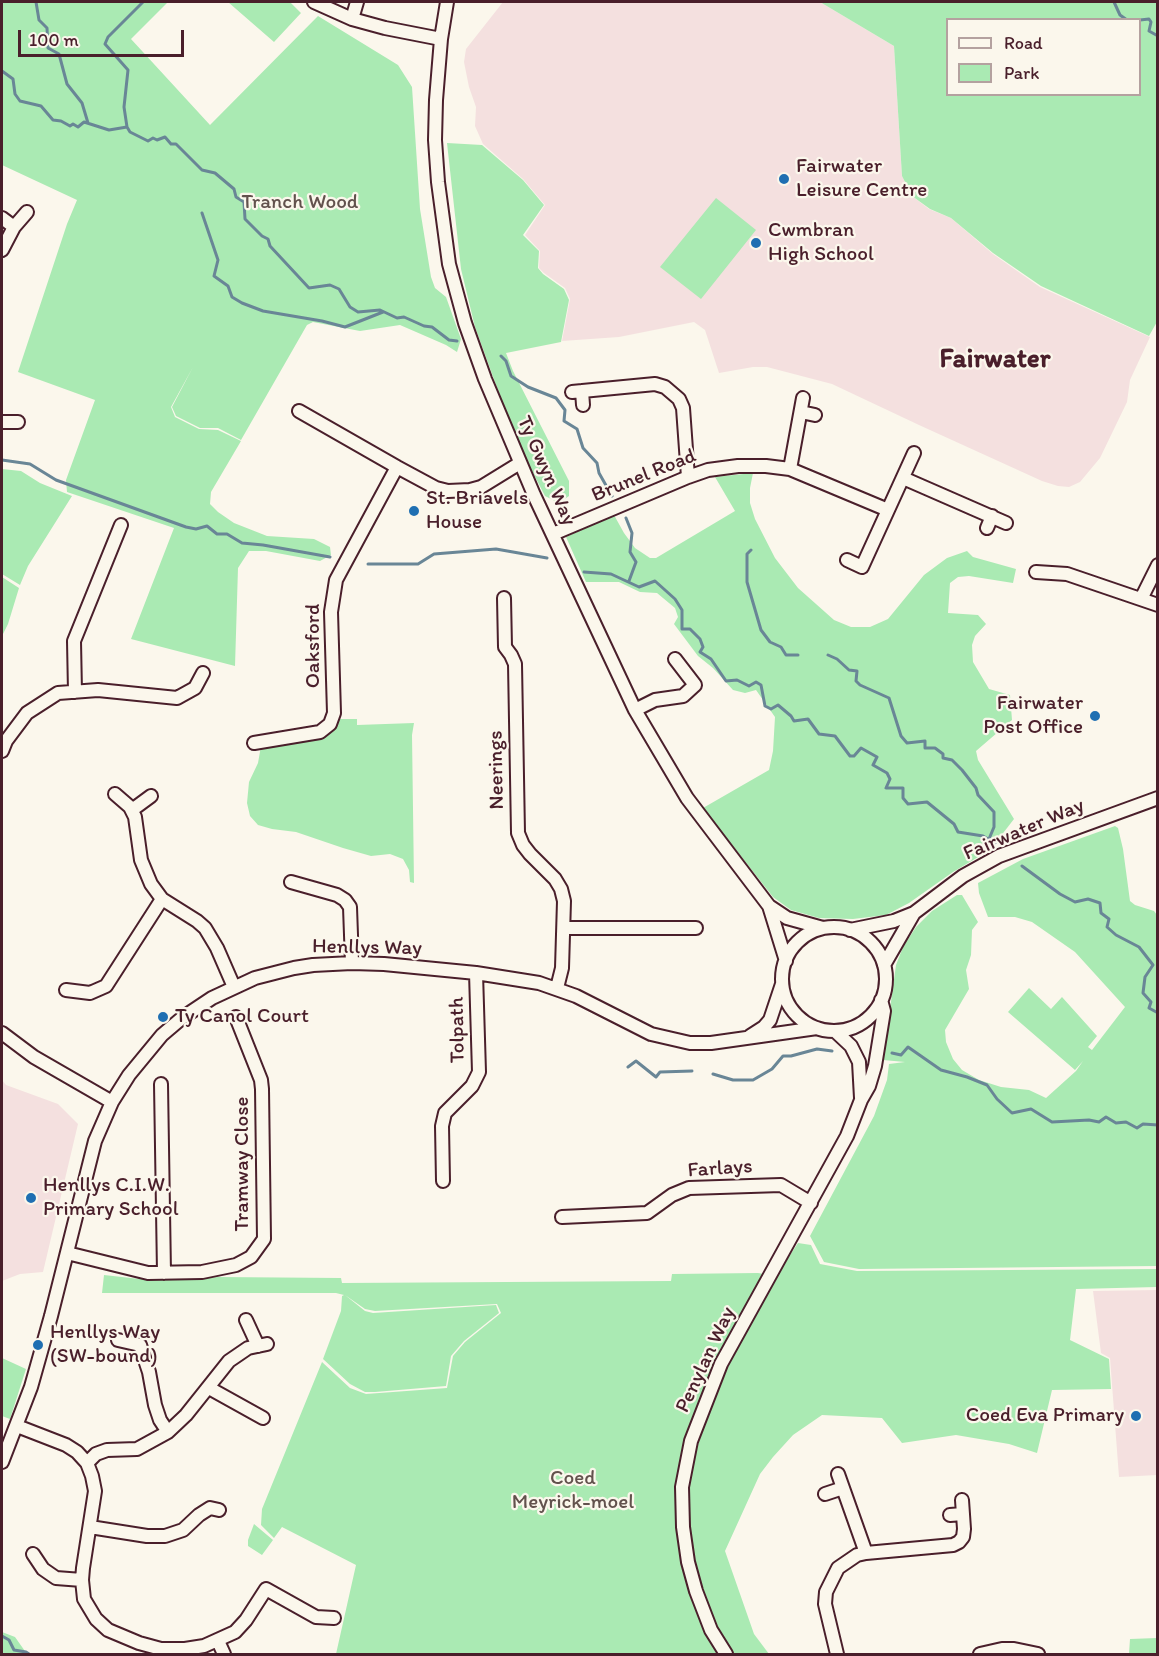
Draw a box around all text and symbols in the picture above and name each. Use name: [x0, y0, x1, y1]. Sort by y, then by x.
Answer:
scale bar: [21, 18, 188, 56]
legend: [946, 18, 1141, 96]
text: 100 m: [29, 29, 79, 51]
text: Road: [1004, 32, 1043, 54]
text: Park: [1004, 62, 1039, 84]
place label: Fairwater Leisure Centre: [796, 154, 927, 204]
marker: Fairwater Leisure Centre: [777, 172, 791, 186]
park label: Tranch Wood: [242, 190, 358, 216]
place label: Cwmbran High School: [768, 218, 874, 268]
marker: Cwmbran High School: [749, 236, 763, 250]
district label: Fairwater: [940, 344, 1050, 376]
street label: Ty Gwyn Way: [511, 412, 581, 530]
street label: Brunel Road: [588, 444, 700, 508]
place label: St. Briavels House: [426, 486, 528, 536]
marker: St. Briavels House: [407, 504, 421, 518]
street label: Oaksford: [301, 604, 327, 688]
place label: Fairwater Post Office: [983, 691, 1083, 741]
marker: Fairwater Post Office: [1088, 709, 1102, 723]
street label: Neerings: [484, 730, 510, 810]
street label: Fairwater Way: [960, 793, 1088, 867]
street label: Henllys Way: [312, 934, 422, 962]
street label: Tolpath: [445, 997, 471, 1063]
place label: Ty Canol Court: [175, 1004, 309, 1030]
marker: Ty Canol Court: [156, 1010, 170, 1024]
street label: Tramway Close: [230, 1096, 256, 1232]
street label: Farlays: [687, 1154, 753, 1184]
place label: Henllys C.I.W. Primary School: [43, 1173, 179, 1223]
marker: Henllys C.I.W. Primary School: [24, 1191, 38, 1205]
street label: Penylan Way: [671, 1303, 741, 1417]
place label: Henllys Way (SW-bound): [50, 1320, 160, 1370]
marker: Henllys Way (SW-bound): [31, 1338, 45, 1352]
place label: Coed Eva Primary: [966, 1403, 1124, 1429]
marker: Coed Eva Primary: [1129, 1409, 1143, 1423]
park label: Coed Meyrick-moel: [512, 1466, 634, 1516]

